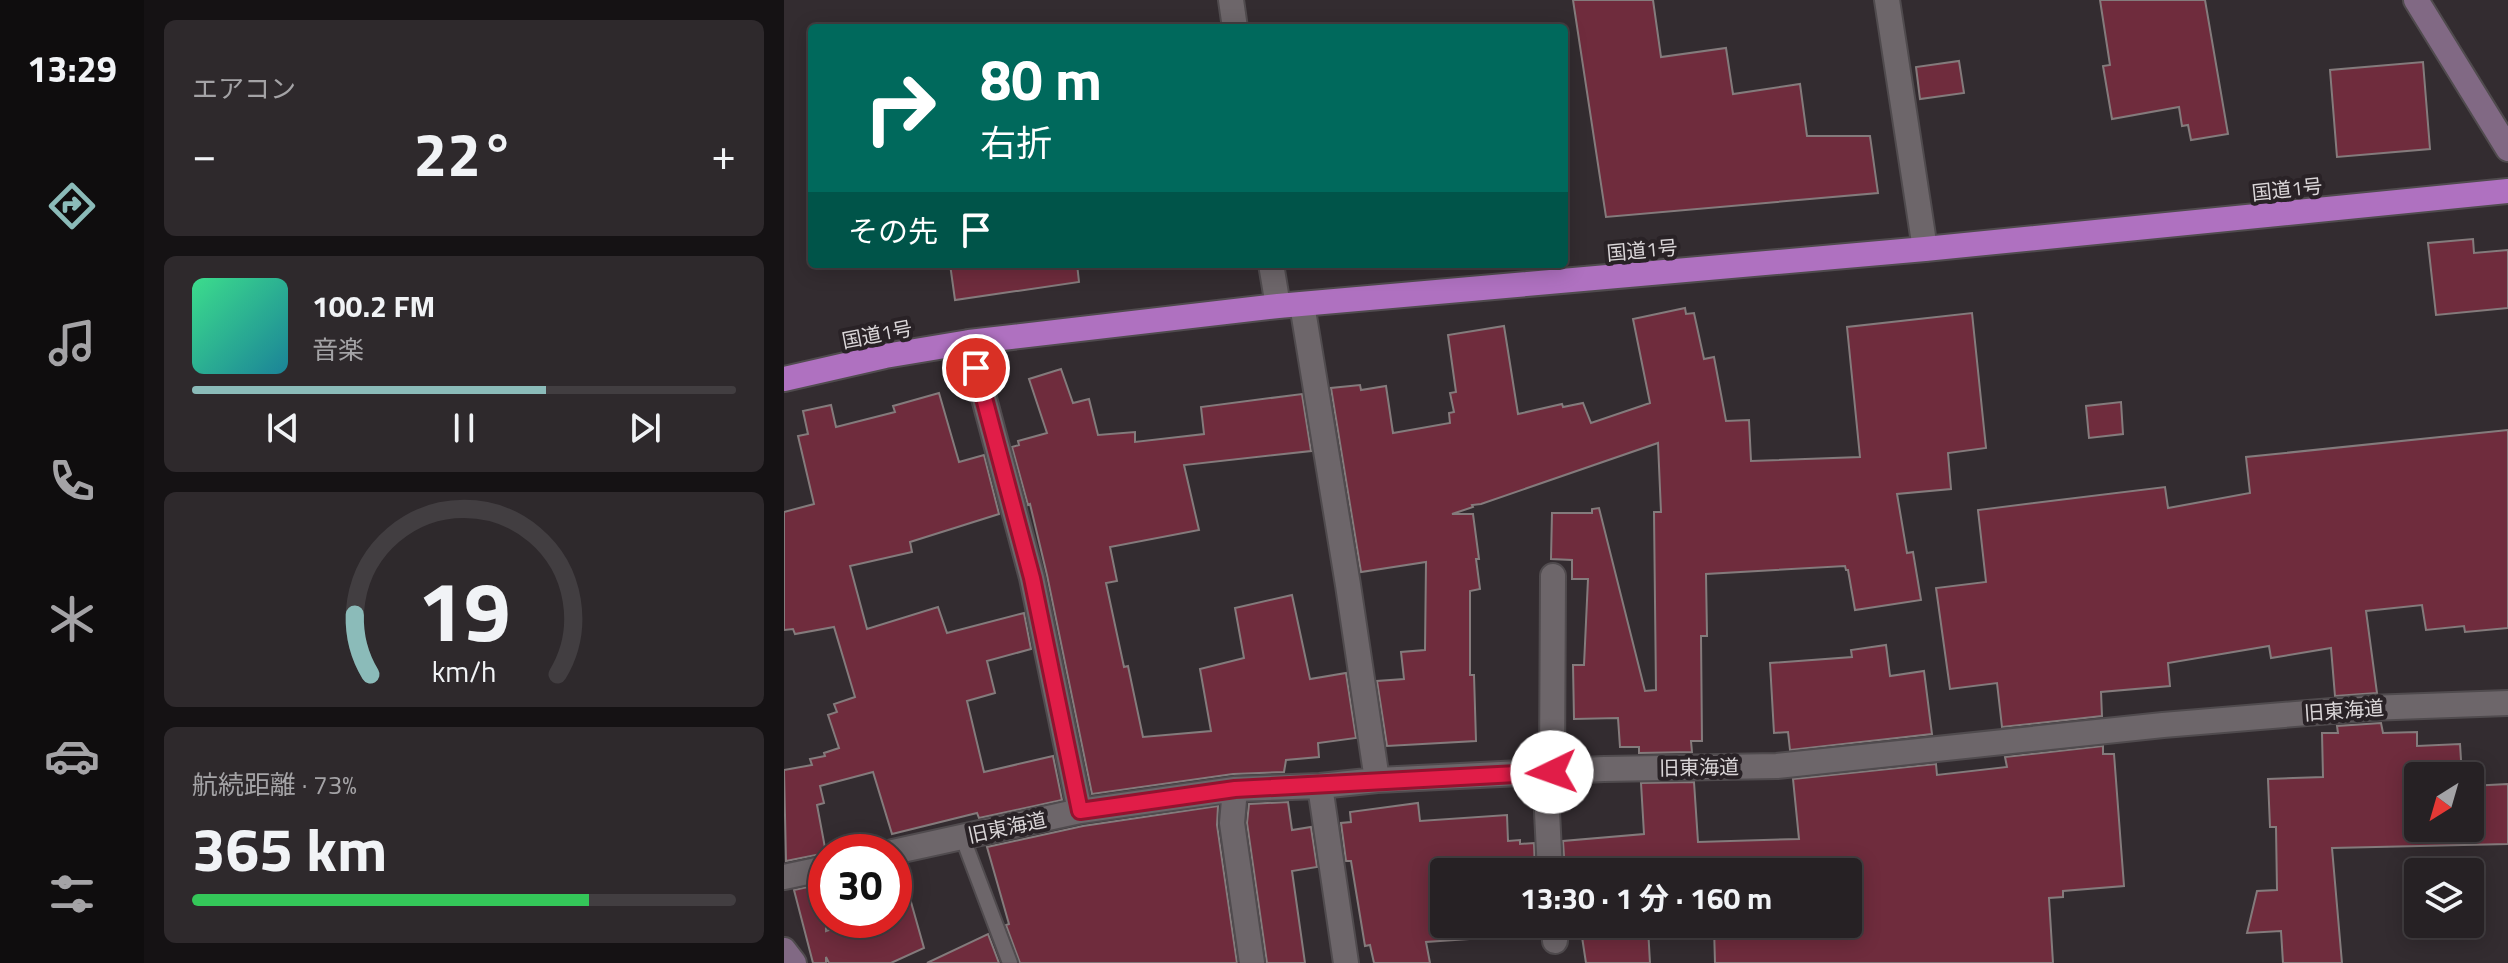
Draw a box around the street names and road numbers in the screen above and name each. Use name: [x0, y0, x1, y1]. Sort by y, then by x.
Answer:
street label: 国道1号: [2250, 170, 2324, 208]
street label: 国道1号: [1605, 231, 1679, 269]
street label: 国道1号: [839, 312, 915, 356]
street label: 旧東海道: [2303, 692, 2385, 728]
street label: 旧東海道: [1659, 751, 1739, 783]
street label: 旧東海道: [965, 804, 1049, 850]

